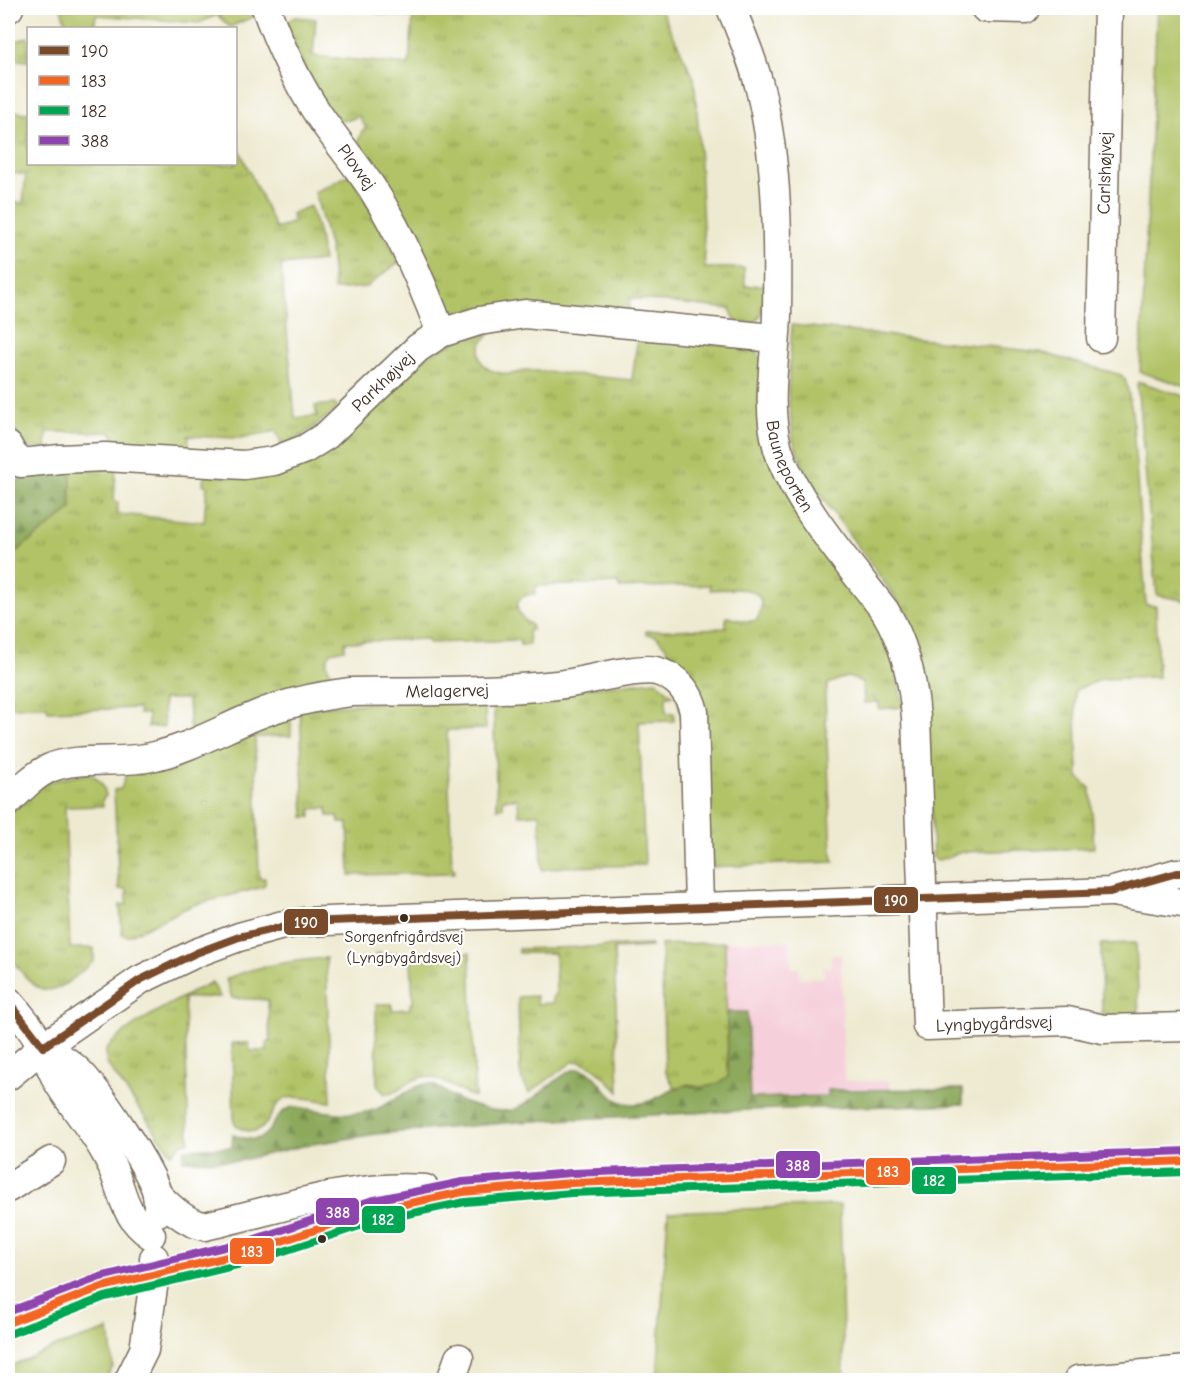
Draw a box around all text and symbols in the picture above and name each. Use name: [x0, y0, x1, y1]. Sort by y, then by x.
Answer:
legend: [27, 27, 237, 165]
text: 190: [81, 41, 109, 62]
text: 183: [81, 71, 107, 92]
text: 182: [81, 101, 107, 122]
text: 388: [81, 131, 109, 152]
street label: Carlshøjvej: [1094, 131, 1116, 215]
street label: Plovvej: [333, 140, 380, 194]
street label: Parkhøjvej: [348, 347, 419, 417]
street label: Bauneporten: [762, 419, 818, 516]
street label: Melagervej: [405, 680, 490, 702]
line badge: 190: [873, 886, 919, 914]
text: 190: [884, 892, 908, 910]
line badge: 190: [283, 908, 329, 936]
marker: Sorgenfrigårdsvej (Lyngbygårdsvej): [398, 912, 410, 924]
text: 190: [294, 914, 318, 932]
place label: Sorgenfrigårdsvej (Lyngbygårdsvej): [345, 928, 463, 967]
street label: Lyngbygårdsvej: [935, 1012, 1053, 1037]
line badge: 388: [775, 1150, 821, 1179]
text: 388: [786, 1157, 810, 1175]
line badge: 183: [865, 1157, 911, 1186]
text: 183: [877, 1163, 899, 1181]
line badge: 182: [911, 1166, 957, 1195]
text: 182: [923, 1172, 945, 1190]
line badge: 388: [315, 1197, 360, 1226]
text: 388: [326, 1204, 350, 1222]
line badge: 182: [361, 1205, 406, 1234]
text: 182: [372, 1211, 394, 1229]
unlabelled marker: [316, 1233, 328, 1245]
line badge: 183: [229, 1237, 275, 1265]
text: 183: [241, 1243, 263, 1261]

